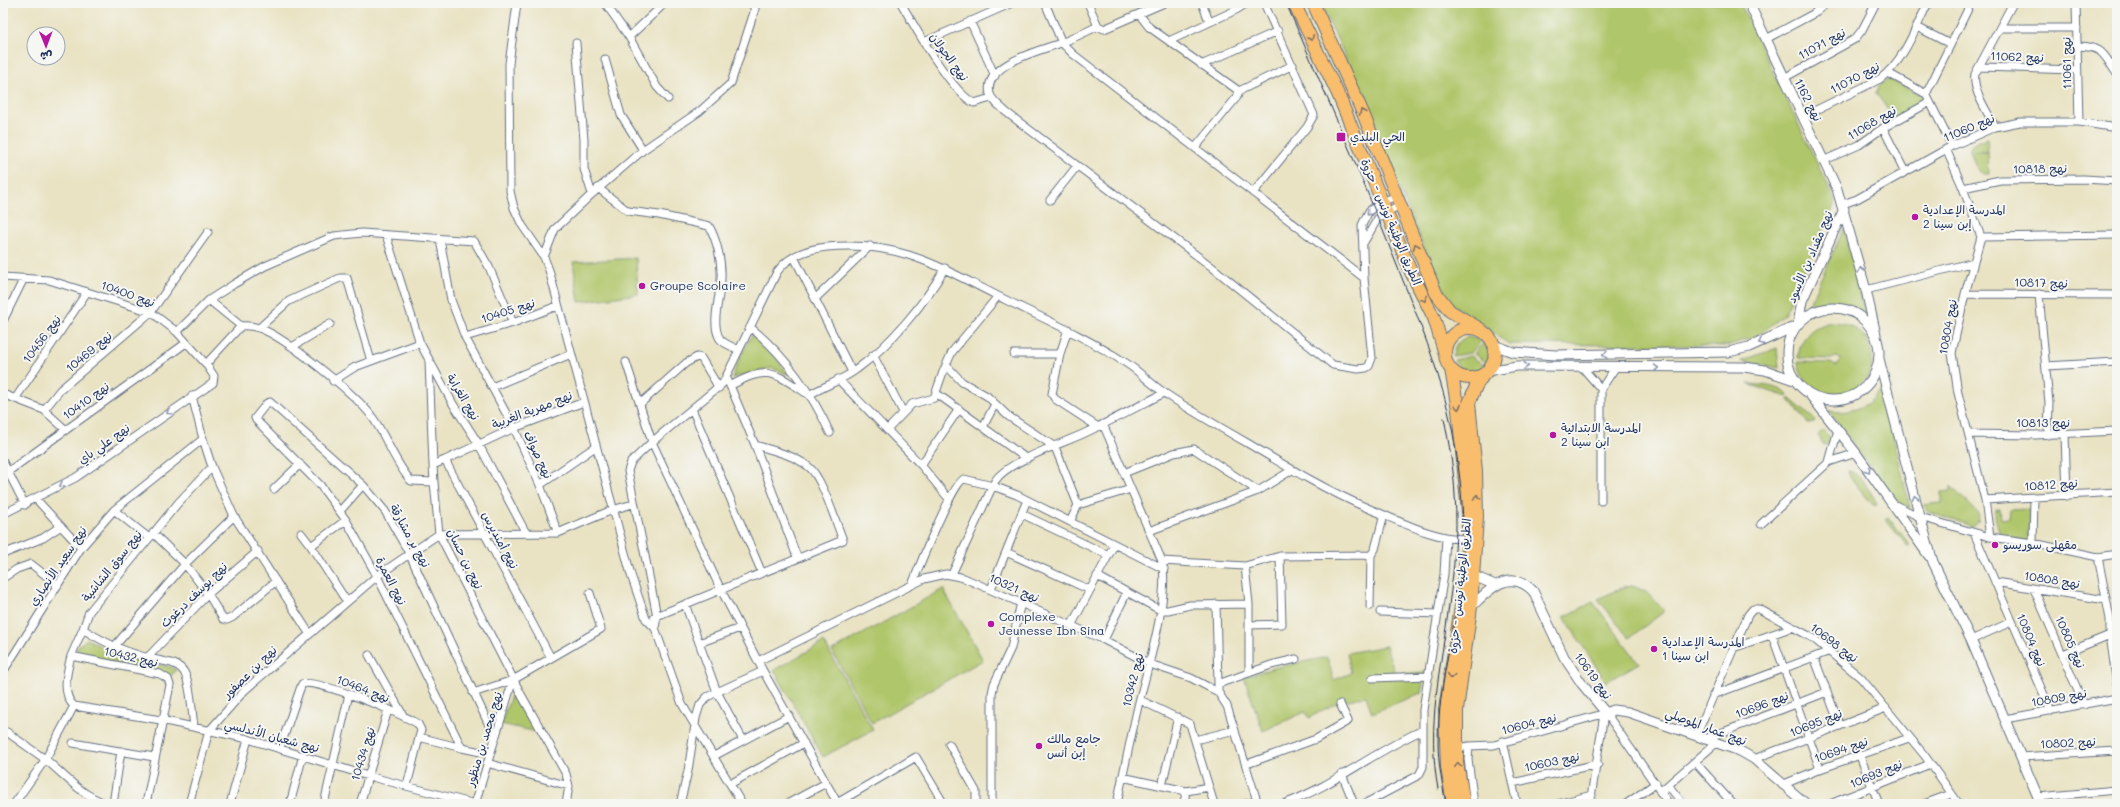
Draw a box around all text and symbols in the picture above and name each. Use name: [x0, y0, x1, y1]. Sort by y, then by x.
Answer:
street label: نهج 11071: [1795, 24, 1849, 64]
north arrow: [26, 26, 66, 66]
street label: نهج الجولان: [925, 29, 973, 85]
one-way arrow: [1306, 34, 1314, 41]
street label: نهج 11061: [2058, 37, 2076, 89]
street label: نهج 11062: [1990, 47, 2044, 67]
text: ش: [40, 49, 52, 64]
street label: نهج 11070: [1827, 57, 1883, 99]
street label: نهج 1162: [1789, 75, 1827, 125]
street label: نهج 11068: [1844, 101, 1900, 145]
one-way arrow: [1359, 109, 1367, 117]
street label: نهج 11060: [1940, 109, 1998, 147]
place label: الحي البلدي: [1350, 128, 1405, 148]
marker: الحي البلدي: [1335, 131, 1347, 143]
street label: الطريق الوطنية تونس - حزوة: [1357, 156, 1426, 288]
street label: نهج 10818: [2013, 160, 2067, 178]
place label: المدرسة الإعدادية إبن سينا 2: [1923, 201, 2005, 232]
one-way arrow: [1366, 208, 1373, 216]
street label: نهج مقداد بن الأسود: [1782, 208, 1838, 306]
marker: المدرسة الإعدادية إبن سينا 2: [1910, 212, 1920, 222]
one-way arrow: [1412, 243, 1420, 250]
one-way arrow: [1857, 267, 1865, 273]
street label: نهج 10817: [2014, 274, 2068, 292]
street label: نهج 10400: [98, 276, 158, 312]
place label: Groupe Scolaire: [650, 277, 746, 293]
marker: Groupe Scolaire: [637, 281, 647, 291]
street label: نهج 10405: [479, 294, 537, 328]
one-way arrow: [1419, 294, 1427, 302]
street label: نهج 10804: [1934, 298, 1962, 356]
street label: نهج 10456: [18, 311, 66, 367]
street label: نهج 10469: [62, 327, 116, 377]
one-way arrow: [1758, 337, 1765, 345]
one-way arrow: [1602, 350, 1608, 359]
one-way arrow: [1523, 362, 1529, 370]
one-way arrow: [1653, 363, 1659, 372]
street label: نهج الغرابة: [442, 370, 484, 424]
street label: نهج 10410: [59, 378, 113, 424]
street label: نهج مهرية الغربية: [489, 386, 575, 434]
one-way arrow: [1453, 404, 1462, 410]
one-way arrow: [166, 407, 173, 415]
street label: نهج 10813: [2016, 414, 2070, 432]
street label: نهج علي باي: [74, 419, 135, 470]
place label: المدرسة الابتدائية ابن سينا 2: [1561, 419, 1641, 450]
street label: نهج صواف: [519, 428, 557, 482]
marker: المدرسة الابتدائية ابن سينا 2: [1548, 430, 1558, 440]
one-way arrow: [1863, 465, 1870, 472]
street label: نهج 10812: [2024, 474, 2078, 496]
one-way arrow: [59, 481, 66, 488]
one-way arrow: [1473, 494, 1481, 500]
one-way arrow: [1911, 495, 1920, 502]
street label: نهج بر مشارقة: [385, 501, 435, 571]
street label: نهج أمنديرس: [477, 508, 523, 572]
street label: الطريق الوطنية تونس - حزوة: [1444, 517, 1475, 654]
street label: نهج سعيد الأنصاري: [25, 522, 91, 610]
street label: نهج سوق الشاشية: [77, 526, 147, 606]
street label: نهج بن حسان: [443, 526, 487, 592]
place label: مقهلى سوريسو: [2002, 536, 2077, 553]
marker: مقهلى سوريسو: [1990, 540, 2000, 550]
street label: نهج العمرة: [371, 554, 411, 608]
street label: نهج يوسف درغوث: [156, 558, 232, 632]
street label: نهج 10808: [2023, 567, 2081, 593]
street label: نهج 10321: [986, 569, 1042, 607]
place label: Complexe Jeunesse Ibn Sina: [999, 608, 1105, 638]
street label: نهج 10804: [2012, 611, 2050, 669]
street label: نهج 10805: [2050, 613, 2090, 671]
marker: Complexe Jeunesse Ibn Sina: [986, 619, 996, 629]
street label: نهج 10698: [1806, 619, 1862, 667]
place label: المدرسة الإعدادية ابن سينا 1: [1662, 633, 1744, 664]
street label: نهج بن عصفور: [218, 641, 281, 703]
street label: نهج 10432: [102, 642, 160, 672]
marker: المدرسة الإعدادية ابن سينا 1: [1649, 644, 1659, 654]
street label: نهج 10619: [1570, 649, 1616, 703]
street label: نهج 10342: [1118, 651, 1148, 709]
street label: نهج 10464: [334, 671, 392, 707]
one-way arrow: [1447, 672, 1456, 679]
street label: نهج 10809: [2030, 684, 2088, 712]
street label: نهج 10696: [1733, 687, 1791, 723]
street label: نهج محمد بن منظور: [461, 689, 507, 790]
street label: نهج عمار الموصلي: [1662, 704, 1749, 752]
street label: نهج 10695: [1787, 704, 1845, 742]
street label: نهج 10604: [1500, 708, 1558, 740]
street label: نهج شعبان الأندلسي: [222, 715, 322, 759]
street label: نهج 10434: [346, 725, 380, 783]
place label: جامع مالك إبن أنس: [1047, 730, 1101, 761]
street label: نهج 10694: [1812, 732, 1870, 768]
street label: نهج 10802: [2040, 733, 2096, 753]
marker: جامع مالك إبن أنس: [1034, 741, 1044, 751]
street label: نهج 10603: [1523, 747, 1581, 777]
street label: نهج 10693: [1847, 755, 1905, 793]
one-way arrow: [1454, 762, 1463, 768]

